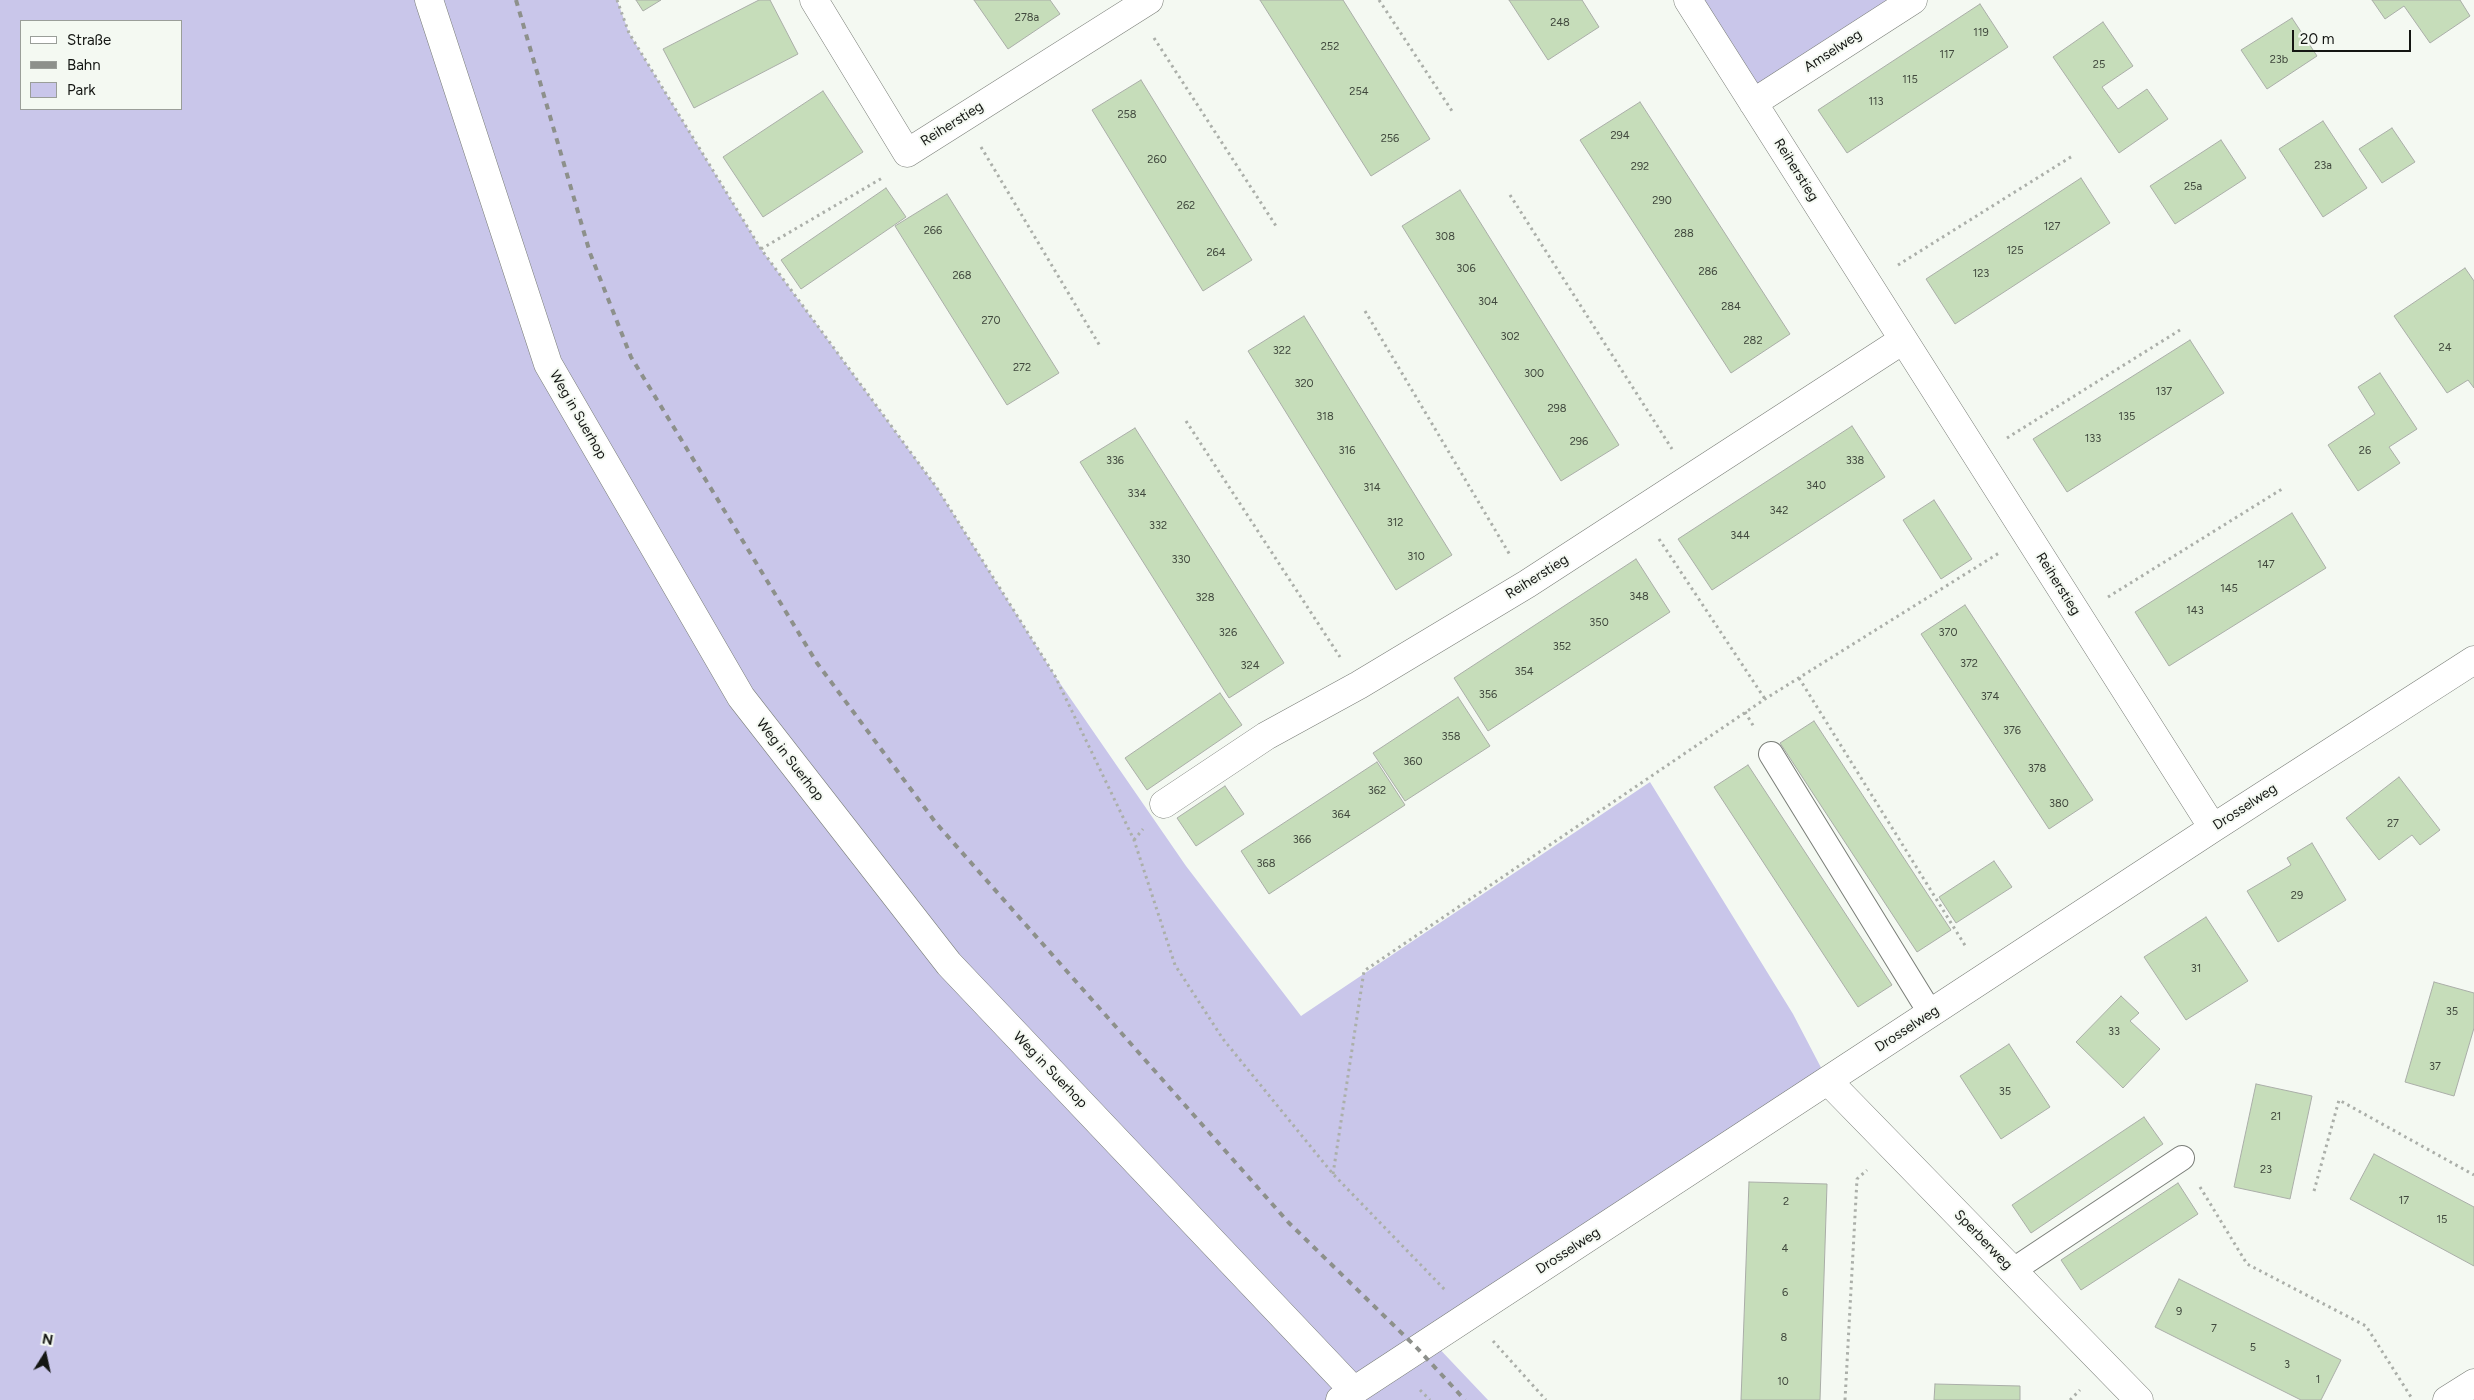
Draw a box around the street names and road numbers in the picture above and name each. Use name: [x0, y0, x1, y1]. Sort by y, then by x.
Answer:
street label: Amselweg: [1801, 26, 1865, 76]
street label: Reiherstieg: [918, 98, 986, 150]
street label: Reiherstieg: [1770, 136, 1822, 204]
street label: Weg in Suerhop: [546, 368, 610, 462]
street label: Reiherstieg: [2032, 550, 2084, 618]
street label: Reiherstieg: [1503, 551, 1571, 603]
street label: Weg in Suerhop: [753, 716, 827, 804]
street label: Drosselweg: [2210, 780, 2280, 834]
street label: Drosselweg: [1872, 1002, 1942, 1056]
street label: Weg in Suerhop: [1009, 1028, 1091, 1112]
street label: Sperberweg: [1950, 1207, 2016, 1273]
street label: Drosselweg: [1533, 1224, 1603, 1278]

